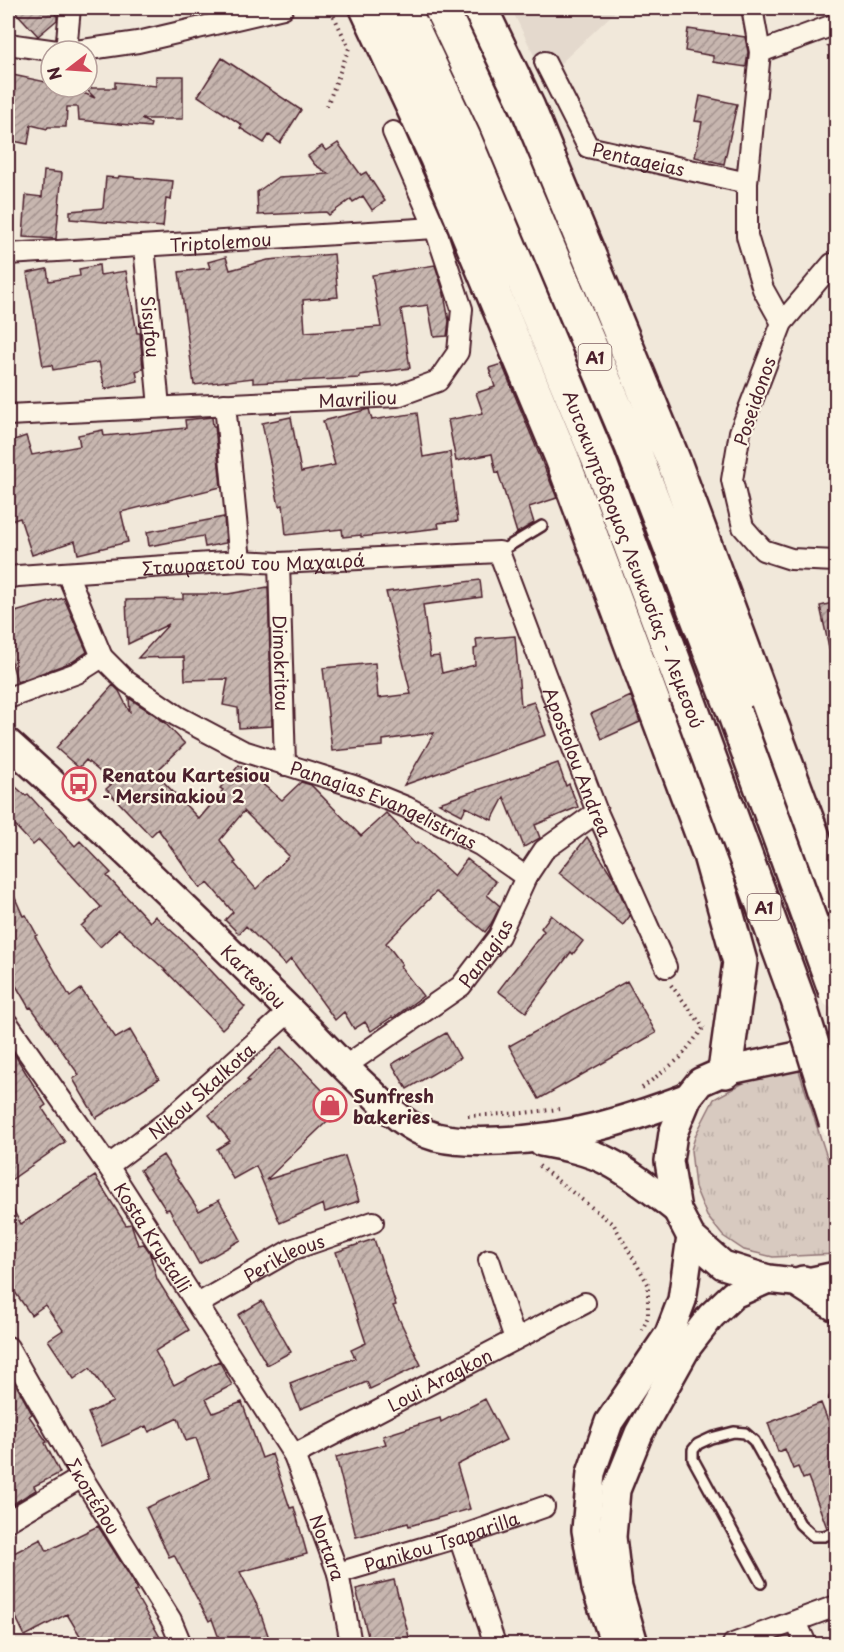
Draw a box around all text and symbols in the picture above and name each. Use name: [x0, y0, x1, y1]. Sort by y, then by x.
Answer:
north arrow: [39, 39, 99, 99]
text: N: [40, 64, 67, 83]
street label: Pentageias: [589, 135, 687, 182]
street label: Triptolemou: [169, 224, 272, 258]
street label: Sisyfou: [135, 295, 168, 359]
road number: A1: [578, 344, 612, 370]
street label: Poseidonos: [726, 353, 782, 449]
street label: Mavriliou: [318, 383, 398, 413]
street label: Αυτοκινητόδρομος Λευκωσίας - Λεμεσού: [557, 386, 711, 732]
street label: Σταυραετού του Μαχαιρά: [141, 545, 366, 581]
street label: Dimokritou: [267, 615, 297, 711]
street label: Apostolou Andrea: [537, 683, 620, 841]
street label: Panagias Evangelistrias: [287, 753, 482, 855]
place label: Renatou Kartesiou - Mersinakiou 2: [102, 761, 270, 809]
bus stop icon: Renatou Kartesiou - Mersinakiou 2: [61, 766, 97, 802]
road number: A1: [748, 894, 780, 920]
street label: Panagias: [451, 915, 518, 993]
street label: Kartesiou: [215, 938, 293, 1014]
street label: Nikou Skalkota: [142, 1035, 261, 1145]
place label: Sunfresh bakeries: [353, 1082, 434, 1130]
shop icon: Sunfresh bakeries: [312, 1087, 348, 1123]
street label: Kosta Krystalli: [108, 1177, 199, 1297]
street label: Perikleous: [238, 1226, 328, 1288]
street label: Loui Aragkon: [382, 1341, 496, 1418]
street label: Σκοπέλου: [60, 1453, 128, 1539]
street label: Panikou Tsaparilla: [360, 1503, 523, 1578]
street label: Nortara: [304, 1510, 353, 1583]

